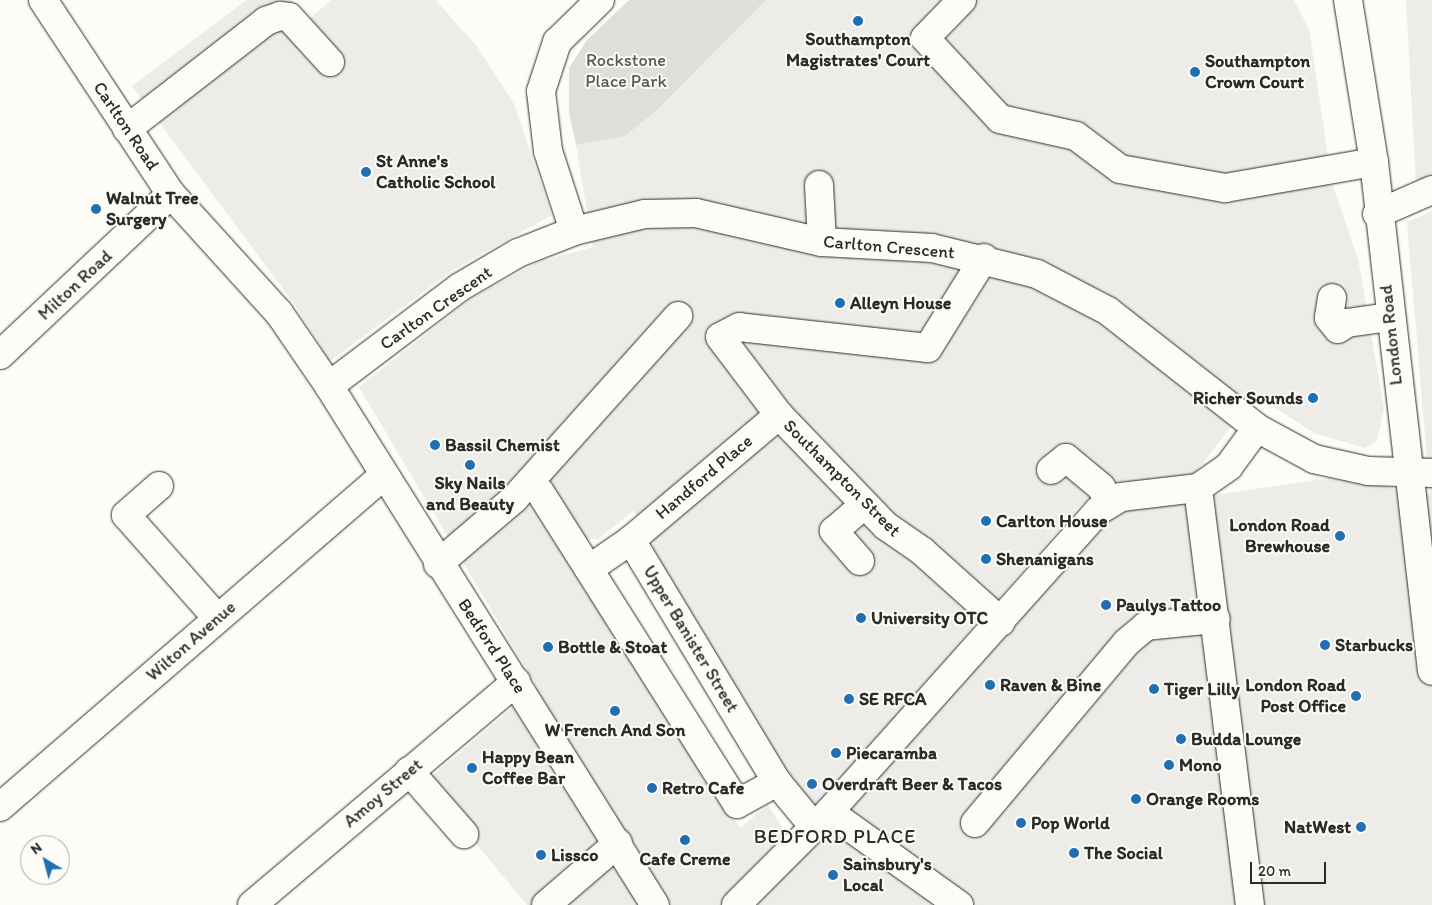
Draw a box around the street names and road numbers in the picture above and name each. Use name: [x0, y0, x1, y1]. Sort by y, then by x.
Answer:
street label: Carlton Road: [89, 78, 163, 174]
street label: Carlton Crescent: [822, 230, 956, 264]
street label: Milton Road: [34, 245, 116, 325]
street label: Carlton Crescent: [376, 261, 496, 355]
street label: London Road: [1375, 284, 1407, 386]
street label: Southampton Street: [779, 415, 905, 541]
street label: Handford Place: [651, 430, 757, 524]
street label: Upper Banister Street: [638, 561, 744, 717]
street label: Bedford Place: [453, 595, 531, 697]
street label: Wilton Avenue: [142, 596, 240, 686]
street label: Amoy Street: [339, 754, 427, 832]

